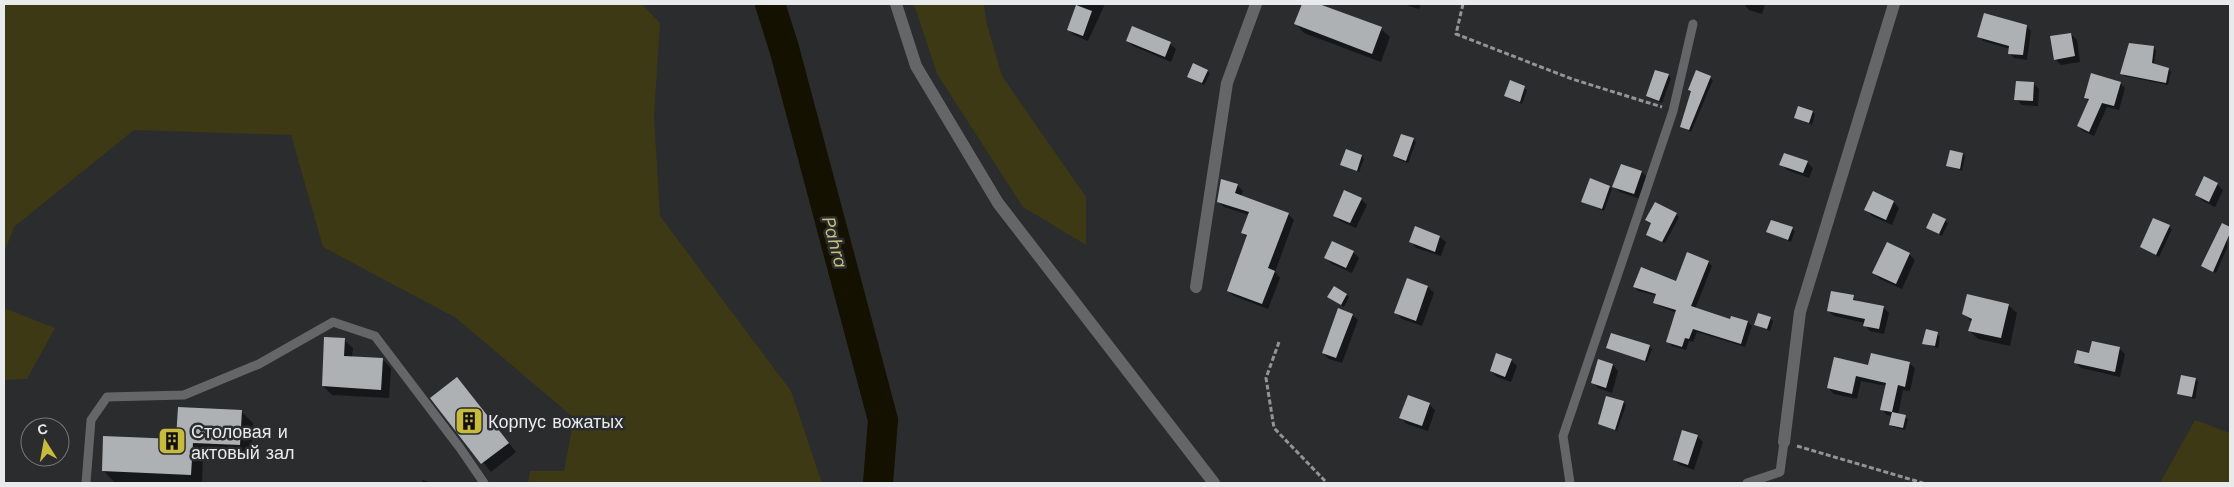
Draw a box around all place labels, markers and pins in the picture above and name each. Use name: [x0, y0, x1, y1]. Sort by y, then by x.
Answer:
building icon: Корпус вожатых: [454, 406, 484, 436]
place label: Корпус вожатых: [488, 411, 623, 432]
place label: Столовая и актовый зал: [191, 421, 295, 463]
building icon: Столовая и актовый зал: [157, 426, 187, 456]

